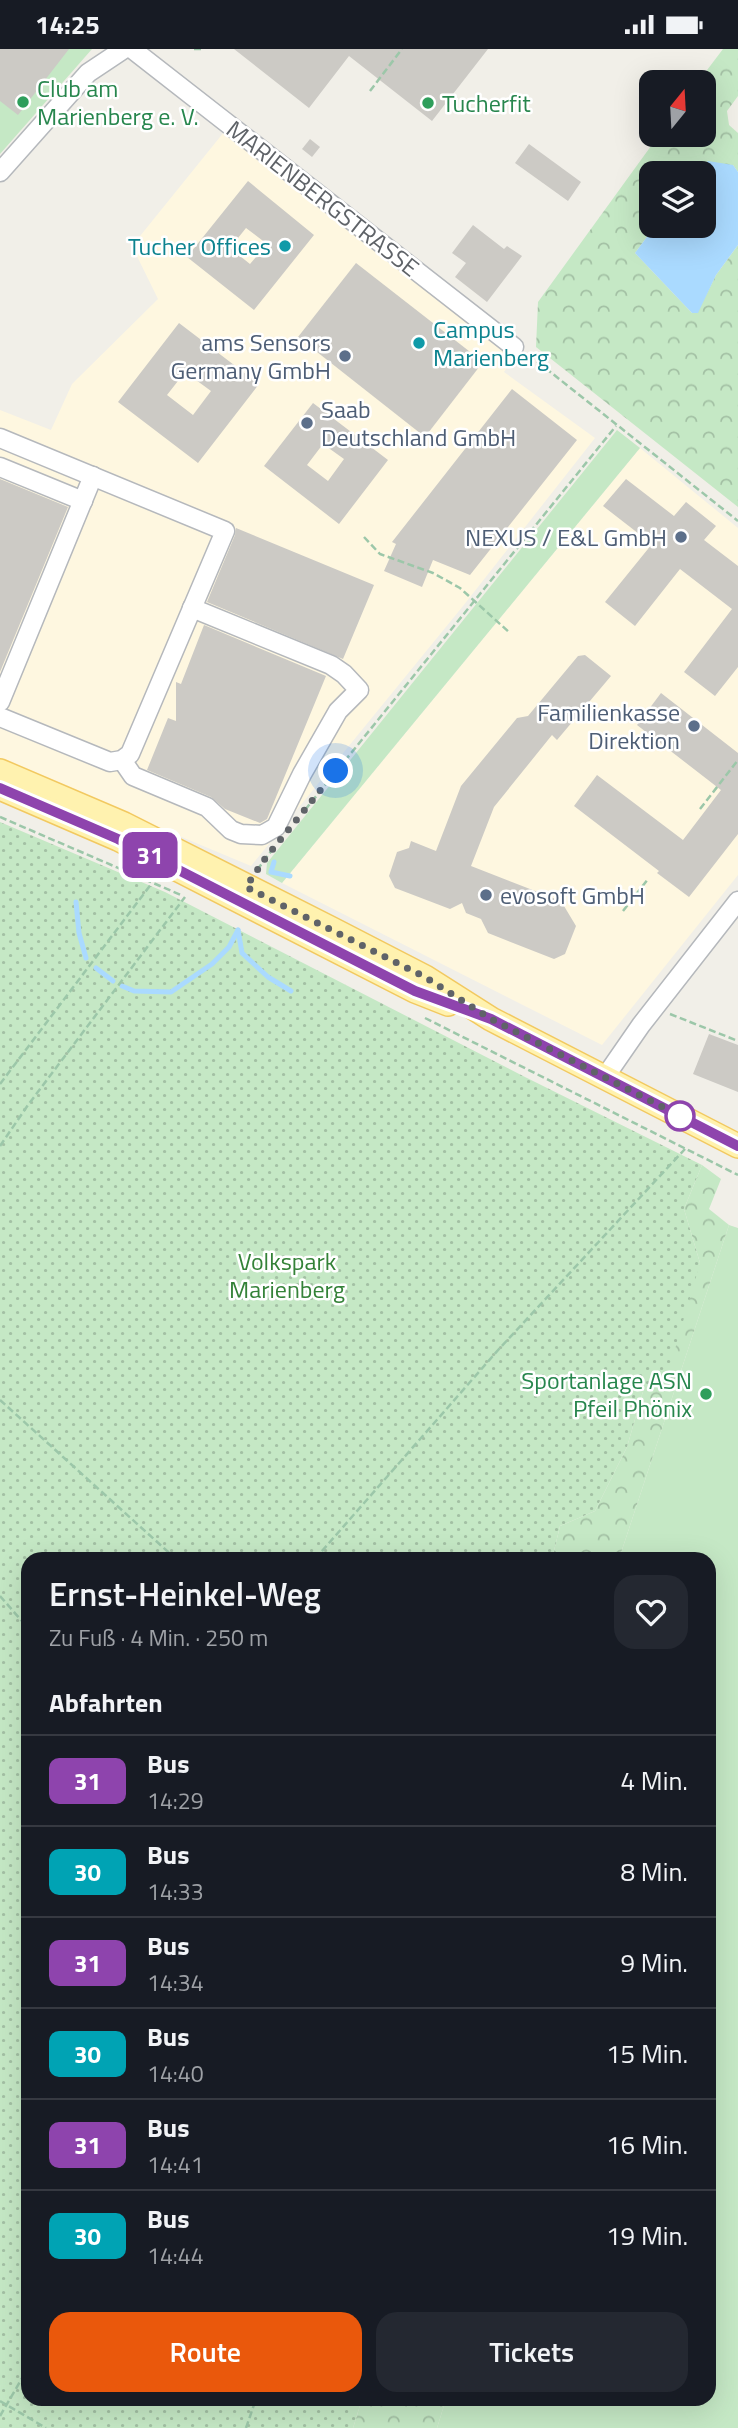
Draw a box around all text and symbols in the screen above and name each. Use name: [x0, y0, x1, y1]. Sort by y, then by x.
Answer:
text: 14:25: [35, 5, 100, 44]
place label: Club am Marienberg e. V.: [37, 70, 199, 134]
north arrow: [639, 70, 716, 147]
map controls: [639, 70, 716, 238]
place label: Tucherfit: [442, 85, 531, 121]
marker: Club am Marienberg e. V.: [15, 94, 31, 110]
marker: Tucherfit: [420, 95, 436, 111]
street label: MARIENBERGSTRASSE: [219, 111, 427, 285]
button: layers: [639, 161, 716, 238]
place label: Tucher Offices: [128, 228, 271, 264]
marker: Tucher Offices: [277, 238, 293, 254]
place label: Campus Marienberg: [433, 311, 549, 375]
place label: ams Sensors Germany GmbH: [171, 324, 331, 388]
marker: Campus Marienberg: [411, 335, 427, 351]
marker: ams Sensors Germany GmbH: [337, 348, 353, 364]
place label: Saab Deutschland GmbH: [321, 391, 516, 455]
marker: Saab Deutschland GmbH: [299, 415, 315, 431]
place label: NEXUS / E&L GmbH: [465, 519, 667, 555]
marker: NEXUS / E&L GmbH: [673, 529, 689, 545]
place label: Familienkasse Direktion: [537, 694, 680, 758]
marker: Familienkasse Direktion: [686, 718, 702, 734]
your location: [318, 753, 353, 788]
line badge: 31: [118, 832, 182, 878]
text: 31: [137, 837, 163, 873]
place label: evosoft GmbH: [500, 877, 645, 913]
marker: evosoft GmbH: [478, 887, 494, 903]
unlabelled marker: [665, 1101, 695, 1131]
park label: Volkspark Marienberg: [229, 1243, 345, 1307]
place label: Sportanlage ASN Pfeil Phönix: [521, 1362, 692, 1426]
marker: Sportanlage ASN Pfeil Phönix: [698, 1386, 714, 1402]
text: Ernst-Heinkel-Weg: [49, 1569, 321, 1619]
button: heart: [614, 1575, 688, 1649]
text: Zu Fuß · 4 Min. · 250 m: [49, 1620, 268, 1655]
text: Abfahrten: [49, 1683, 163, 1722]
text: Bus: [147, 1744, 189, 1783]
text: 4 Min.: [621, 1761, 688, 1800]
text: 31: [74, 1763, 101, 1799]
text: 14:29: [147, 1783, 204, 1818]
text: Bus: [147, 1835, 189, 1874]
text: 8 Min.: [621, 1852, 688, 1891]
text: 30: [74, 1854, 101, 1890]
text: 14:33: [147, 1874, 204, 1909]
text: Bus: [147, 1926, 189, 1965]
text: 9 Min.: [621, 1943, 688, 1982]
text: 31: [74, 1945, 101, 1981]
text: 14:34: [147, 1965, 204, 2000]
text: Bus: [147, 2017, 189, 2056]
text: 15 Min.: [606, 2034, 688, 2073]
text: 30: [74, 2036, 101, 2072]
text: 14:40: [147, 2056, 204, 2091]
text: Bus: [147, 2108, 189, 2147]
text: 16 Min.: [606, 2125, 688, 2164]
text: 31: [74, 2127, 101, 2163]
text: 14:41: [147, 2147, 204, 2182]
text: Bus: [147, 2199, 189, 2238]
text: 19 Min.: [606, 2216, 688, 2255]
text: 30: [74, 2218, 101, 2254]
text: 14:44: [147, 2238, 204, 2273]
button: Route: [49, 2312, 362, 2392]
button: Tickets: [376, 2312, 688, 2392]

